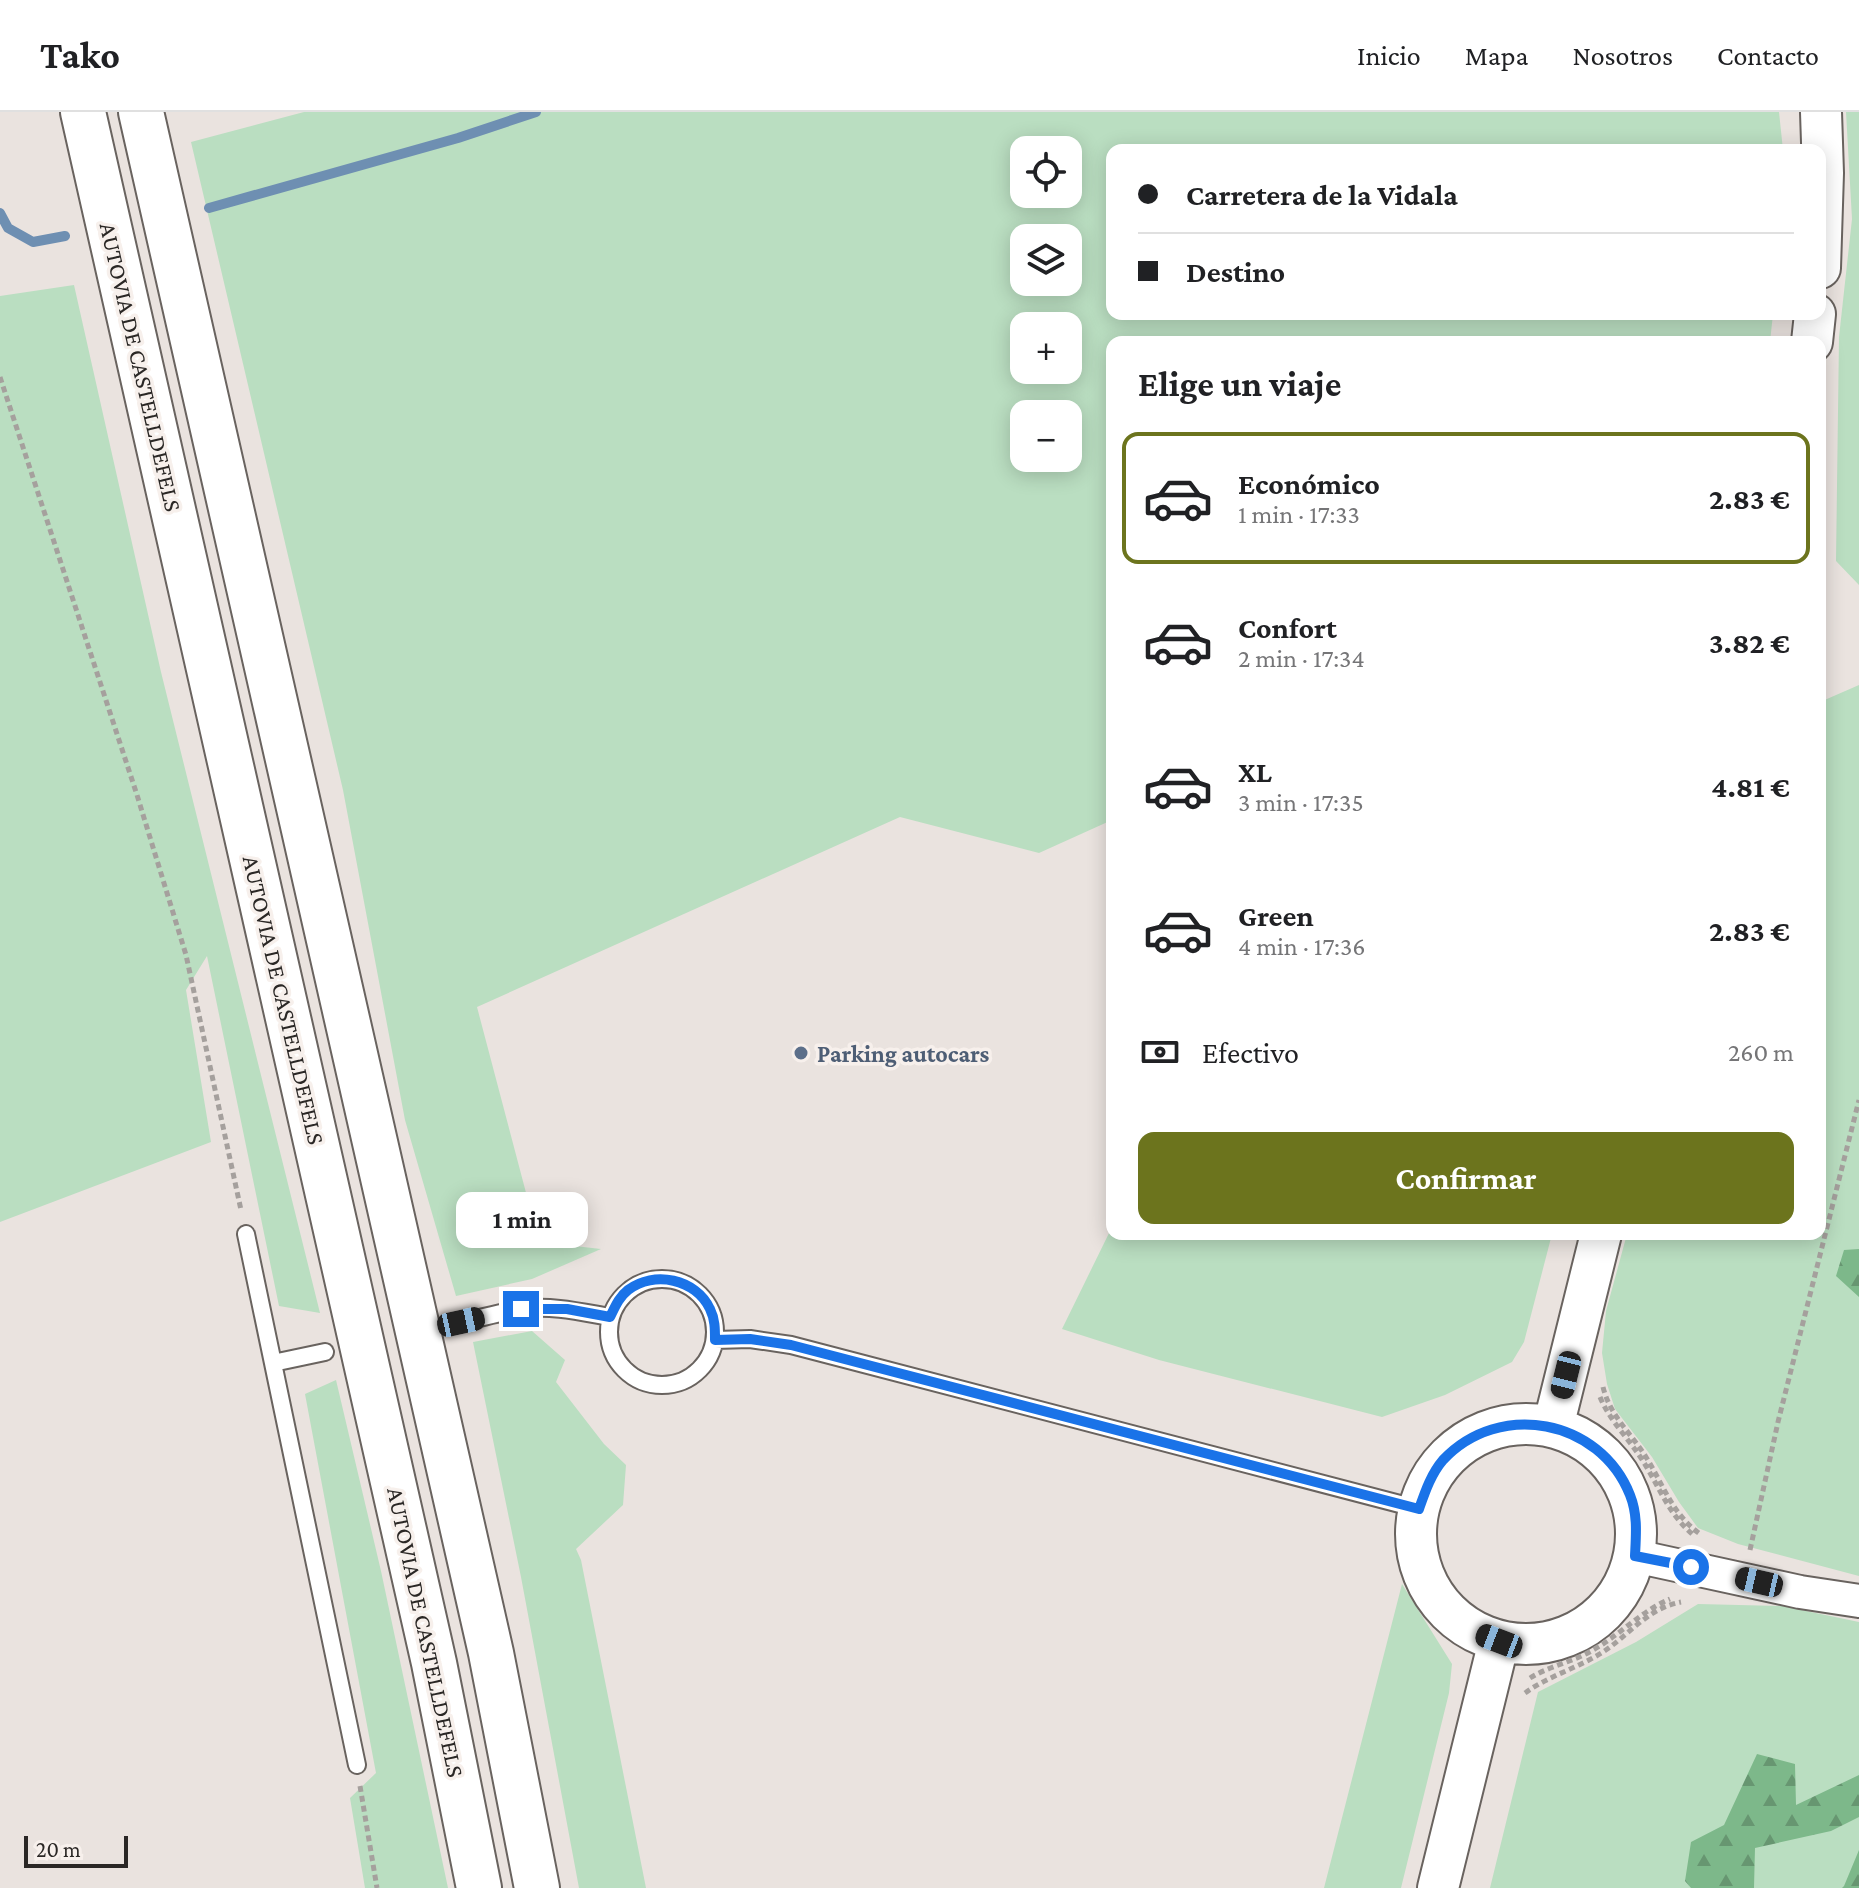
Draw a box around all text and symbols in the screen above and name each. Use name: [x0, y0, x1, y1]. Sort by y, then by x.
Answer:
text: Tako: [40, 34, 120, 76]
text: Inicio: [1357, 40, 1421, 71]
text: Mapa: [1465, 40, 1528, 71]
text: Nosotros: [1572, 40, 1673, 71]
text: Contacto: [1717, 40, 1819, 71]
map controls: [1010, 136, 1082, 472]
button: locate: [1010, 136, 1082, 208]
text: Carretera de la Vidala: [1186, 178, 1458, 211]
street label: AUTOVIA DE CASTELLDEFELS: [95, 220, 187, 514]
button: layers: [1010, 224, 1082, 296]
text: Destino: [1186, 255, 1285, 288]
button: +: [1010, 312, 1082, 384]
text: Elige un viaje: [1138, 364, 1341, 404]
button: −: [1010, 400, 1082, 472]
icon: car: [1142, 462, 1214, 534]
text: Económico: [1238, 467, 1380, 500]
text: 2.83 €: [1709, 482, 1790, 515]
text: 1 min · 17:33: [1238, 500, 1360, 529]
icon: car: [1142, 606, 1214, 678]
text: Confort: [1238, 611, 1337, 644]
text: 3.82 €: [1709, 626, 1790, 659]
text: 2 min · 17:34: [1238, 644, 1365, 673]
icon: car: [1142, 750, 1214, 822]
text: XL: [1238, 755, 1272, 788]
text: 4.81 €: [1711, 770, 1790, 803]
text: 3 min · 17:35: [1238, 788, 1364, 817]
street label: AUTOVIA DE CASTELLDEFELS: [238, 853, 330, 1147]
icon: car: [1142, 894, 1214, 966]
text: Green: [1238, 899, 1314, 932]
text: 2.83 €: [1709, 914, 1790, 947]
text: 4 min · 17:36: [1238, 932, 1366, 961]
icon: cash: [1138, 1030, 1182, 1074]
text: Efectivo: [1202, 1036, 1299, 1069]
text: 260 m: [1728, 1038, 1794, 1067]
place label: Parking autocars: [817, 1040, 989, 1067]
marker: Parking autocars: [792, 1044, 810, 1062]
button: Confirmar: [1138, 1132, 1794, 1224]
callout: 1 min: [455, 1193, 587, 1249]
text: 1 min: [492, 1205, 552, 1234]
route end: [503, 1291, 539, 1327]
car: [435, 1305, 487, 1339]
car: [1549, 1349, 1583, 1401]
street label: AUTOVIA DE CASTELLDEFELS: [382, 1485, 470, 1779]
route start: [1673, 1549, 1709, 1585]
car: [1733, 1565, 1785, 1599]
car: [1472, 1621, 1526, 1661]
scale bar: [24, 1832, 128, 1868]
text: 20 m: [36, 1837, 81, 1862]

